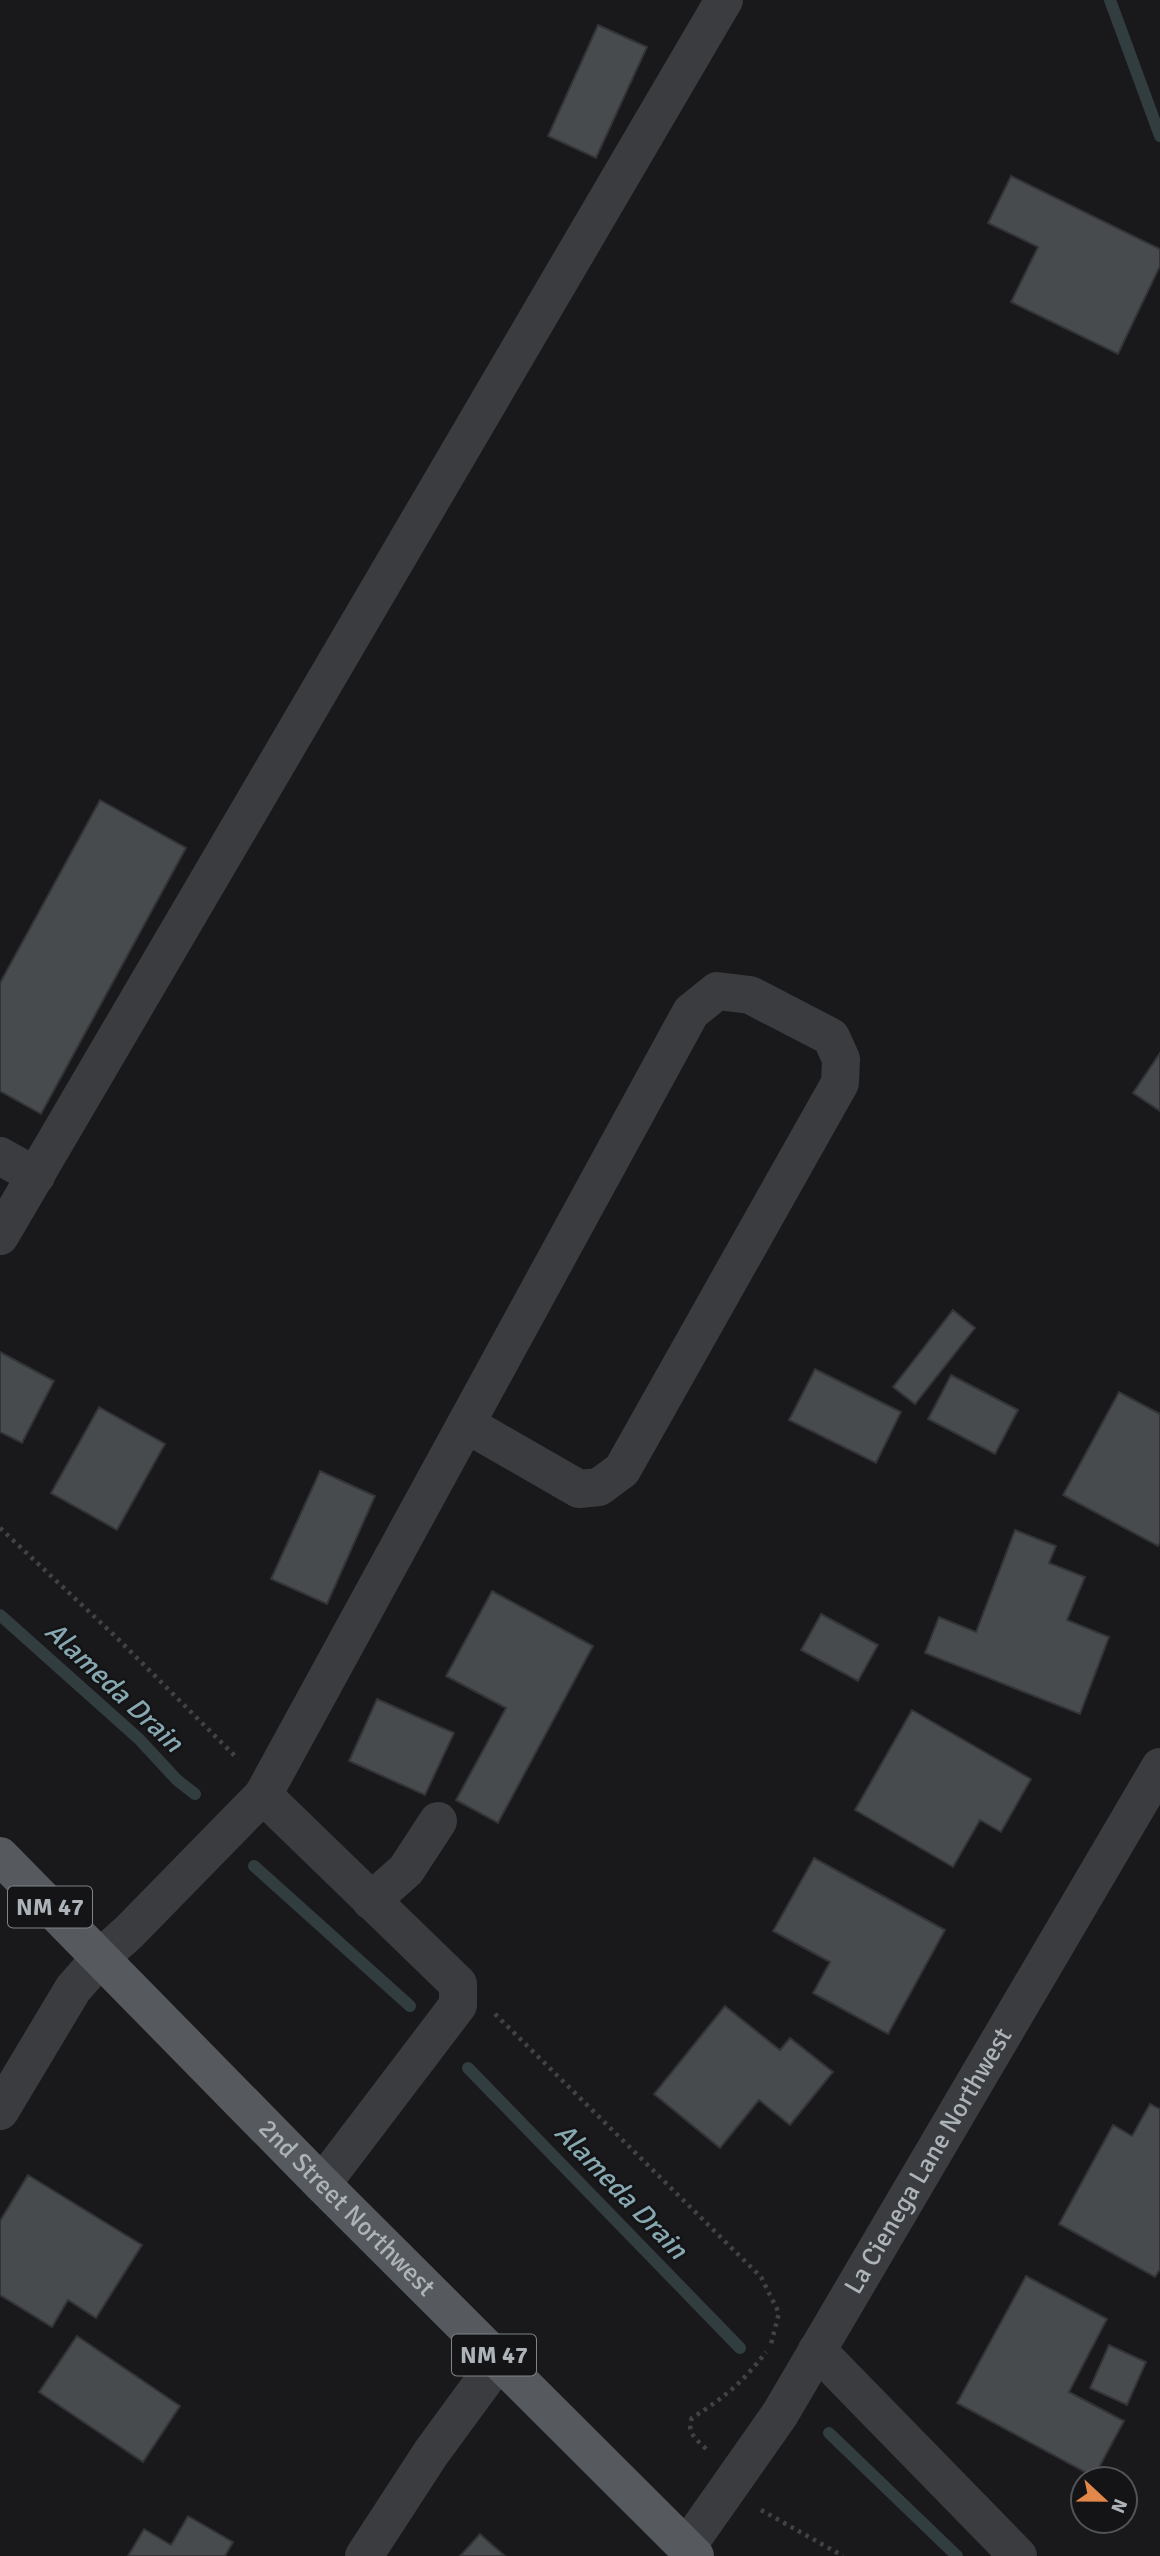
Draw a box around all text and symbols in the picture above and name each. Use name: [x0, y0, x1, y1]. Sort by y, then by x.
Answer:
water label: Alameda Drain: [38, 1614, 191, 1760]
road number: NM 47: [8, 1886, 92, 1928]
street label: La Cienega Lane Northwest: [838, 2022, 1019, 2300]
street label: 2nd Street Northwest: [251, 2113, 442, 2303]
water label: Alameda Drain: [548, 2116, 695, 2267]
road number: NM 47: [452, 2334, 536, 2376]
north arrow: [1069, 2465, 1139, 2535]
text: N: [1105, 2495, 1132, 2517]

